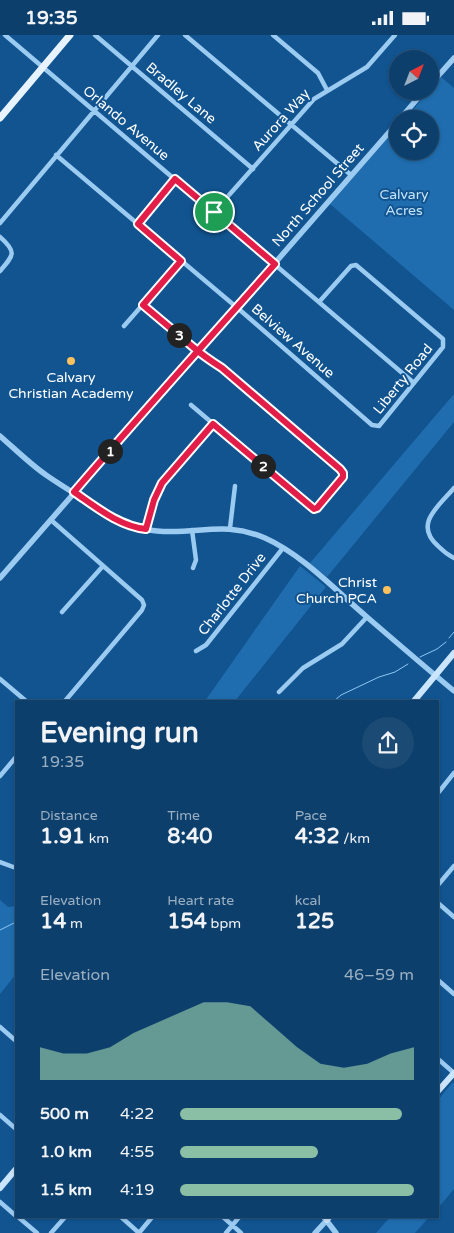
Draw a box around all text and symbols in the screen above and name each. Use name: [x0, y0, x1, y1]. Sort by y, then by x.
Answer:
text: 19:35: [25, 7, 78, 29]
north arrow: [389, 50, 439, 100]
map controls: [389, 50, 439, 160]
street label: Bradley Lane: [142, 59, 220, 127]
street label: Orlando Avenue: [79, 82, 173, 164]
street label: Aurora Way: [249, 85, 314, 155]
button: locate: [389, 110, 439, 160]
street label: North School Street: [269, 139, 368, 250]
park label: Calvary Acres: [379, 186, 429, 219]
pin: [193, 191, 235, 233]
icon: arrive: [200, 198, 228, 226]
street label: Belview Avenue: [248, 300, 338, 382]
pin: 3: [166, 323, 192, 347]
text: 3: [175, 327, 184, 344]
street label: Liberty Road: [370, 341, 436, 417]
marker: Calvary Christian Academy: [65, 355, 77, 367]
place label: Calvary Christian Academy: [8, 369, 134, 402]
pin: 1: [98, 439, 122, 463]
text: 1: [106, 443, 115, 460]
pin: 2: [250, 453, 276, 479]
text: 2: [259, 458, 268, 475]
street label: Charlotte Drive: [194, 549, 270, 639]
place label: Christ Church PCA: [296, 574, 378, 607]
marker: Christ Church PCA: [381, 584, 393, 596]
text: Evening run: [40, 716, 199, 750]
button: share: [362, 717, 414, 769]
text: 19:35: [40, 752, 84, 772]
text: Distance: [40, 807, 98, 824]
text: Time: [167, 807, 200, 824]
text: Pace: [295, 807, 327, 824]
text: 1.91: [40, 824, 85, 849]
text: 8:40: [167, 824, 212, 849]
text: 4:32: [295, 824, 340, 849]
text: km: [85, 830, 109, 847]
text: /km: [340, 830, 370, 847]
text: Elevation: [40, 892, 101, 909]
text: Heart rate: [167, 892, 234, 909]
text: kcal: [295, 892, 321, 909]
text: 14: [40, 909, 66, 934]
text: 154: [167, 909, 207, 934]
text: 125: [295, 909, 334, 934]
text: m: [66, 915, 83, 932]
text: bpm: [207, 915, 241, 932]
text: Elevation: [40, 965, 110, 985]
text: 46–59 m: [344, 965, 414, 985]
text: 500 m: [40, 1104, 89, 1124]
text: 4:22: [120, 1104, 154, 1124]
text: 1.0 km: [40, 1142, 92, 1162]
text: 4:55: [120, 1142, 154, 1162]
text: 1.5 km: [40, 1180, 92, 1200]
text: 4:19: [120, 1180, 154, 1200]

